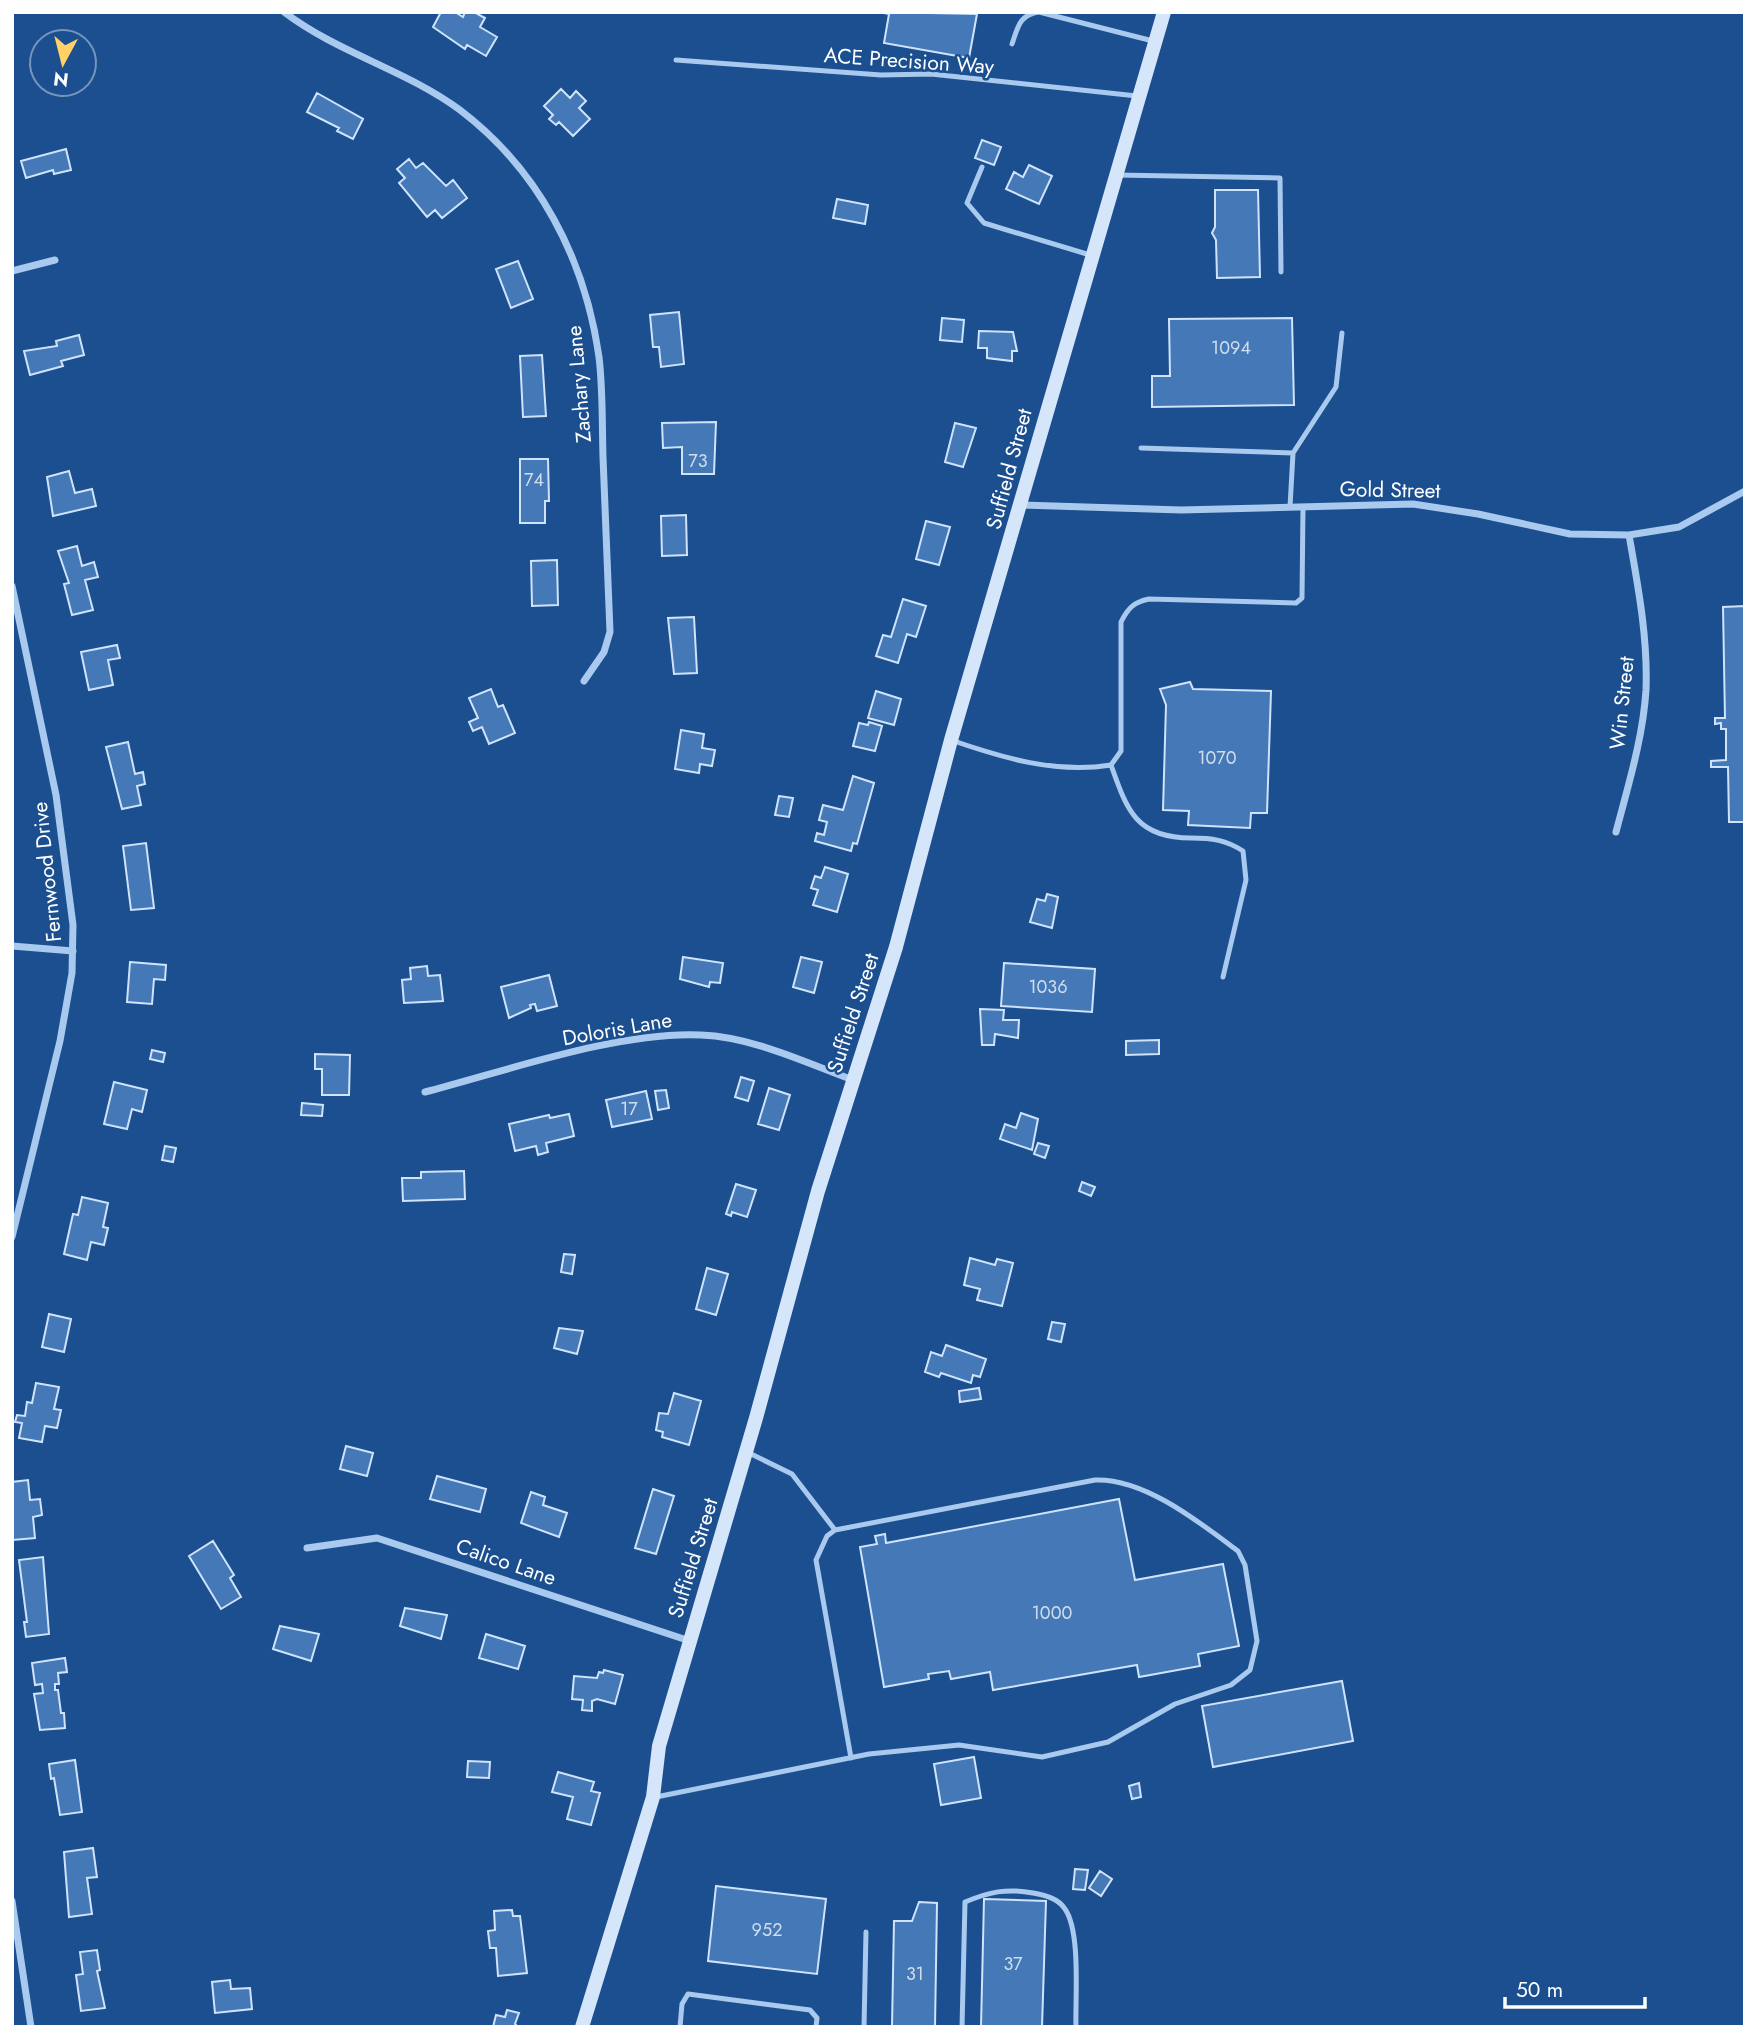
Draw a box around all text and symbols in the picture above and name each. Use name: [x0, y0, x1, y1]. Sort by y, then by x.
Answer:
north arrow: [28, 28, 98, 98]
street label: ACE Precision Way: [823, 40, 996, 82]
text: N: [52, 65, 70, 94]
street label: Zachary Lane: [559, 324, 599, 444]
house number: 1094: [1211, 335, 1251, 361]
street label: Suffield Street: [978, 405, 1040, 533]
house number: 73: [688, 448, 708, 474]
house number: 74: [524, 467, 544, 493]
street label: Gold Street: [1339, 474, 1441, 506]
street label: Win Street: [1602, 655, 1642, 751]
house number: 1070: [1197, 745, 1237, 771]
street label: Fernwood Drive: [25, 800, 69, 944]
street label: Suffield Street: [820, 949, 886, 1077]
house number: 1036: [1028, 974, 1068, 1000]
street label: Doloris Lane: [560, 1005, 674, 1053]
house number: 17: [620, 1096, 638, 1122]
street label: Suffield Street: [661, 1494, 725, 1622]
street label: Calico Lane: [452, 1531, 560, 1593]
house number: 1000: [1032, 1600, 1072, 1626]
house number: 952: [752, 1917, 782, 1943]
house number: 37: [1003, 1951, 1023, 1977]
house number: 31: [906, 1961, 924, 1987]
scale bar: [1505, 1966, 1645, 2010]
text: 50 m: [1516, 1975, 1563, 2005]

